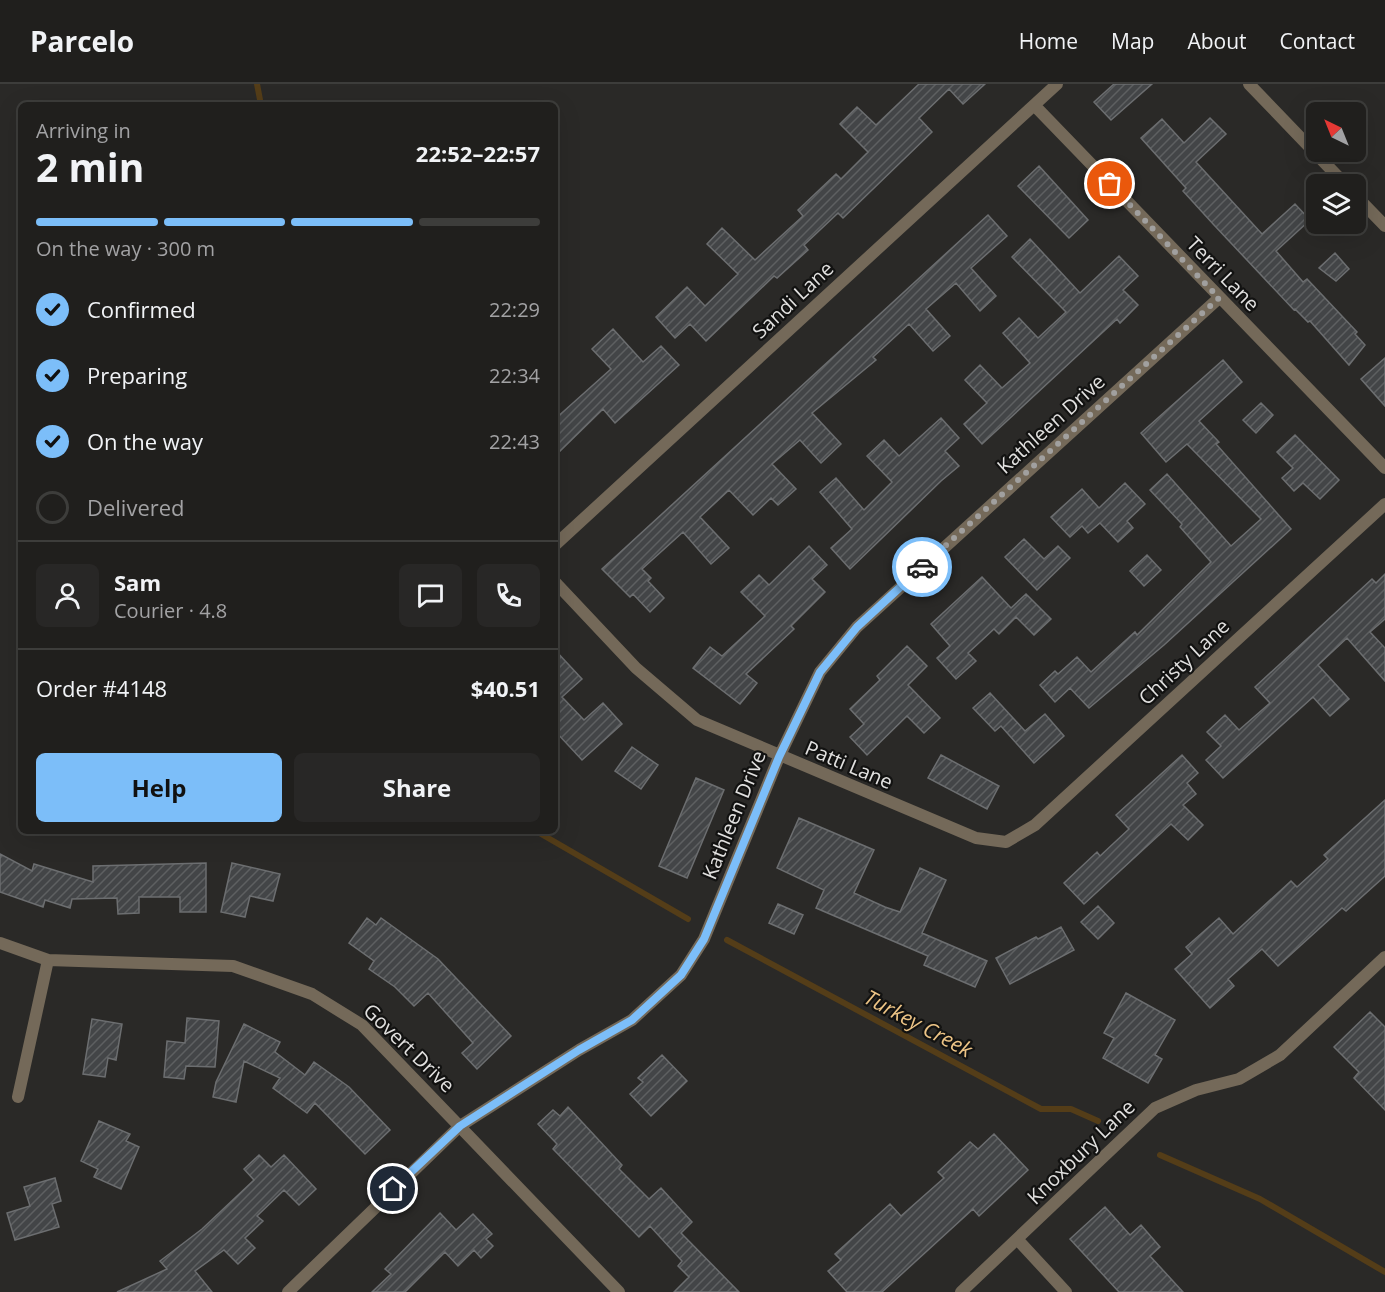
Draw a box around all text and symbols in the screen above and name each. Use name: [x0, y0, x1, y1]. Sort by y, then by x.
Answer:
text: Parcelo: [30, 22, 134, 60]
text: Home: [1019, 27, 1078, 55]
text: Map: [1111, 27, 1154, 55]
text: About: [1187, 27, 1247, 55]
text: Contact: [1280, 27, 1355, 55]
north arrow: [1306, 102, 1366, 162]
map controls: [1306, 102, 1366, 234]
text: Arriving in: [36, 117, 131, 144]
text: 22:52–22:57: [416, 138, 540, 168]
text: 2 min: [36, 140, 144, 193]
pin: [1084, 158, 1135, 209]
icon: bag: [1093, 167, 1126, 200]
button: layers: [1306, 174, 1366, 234]
street label: Terri Lane: [1181, 231, 1266, 317]
text: On the way · 300 m: [36, 235, 215, 262]
street label: Sandi Lane: [746, 255, 839, 344]
icon: check: [36, 293, 69, 326]
text: Confirmed: [87, 294, 196, 324]
text: 22:29: [489, 296, 540, 323]
icon: check: [36, 359, 69, 392]
text: Preparing: [87, 360, 187, 390]
text: 22:34: [489, 362, 540, 389]
street label: Kathleen Drive: [991, 368, 1110, 479]
icon: check: [36, 425, 69, 458]
text: On the way: [87, 426, 203, 456]
text: 22:43: [489, 428, 540, 455]
text: Delivered: [87, 492, 185, 522]
courier: [892, 537, 952, 597]
icon: car: [906, 551, 939, 584]
button: person: [36, 564, 99, 627]
button: chat: [399, 564, 462, 627]
button: phone: [477, 564, 540, 627]
text: Sam: [114, 567, 161, 597]
text: Courier · 4.8: [114, 597, 227, 624]
street label: Christy Lane: [1132, 613, 1235, 711]
text: Order #4148: [36, 673, 167, 703]
text: $40.51: [471, 673, 540, 703]
street label: Patti Lane: [801, 734, 897, 795]
street label: Kathleen Drive: [695, 746, 772, 883]
button: Help: [36, 753, 282, 822]
button: Share: [294, 753, 540, 822]
water label: Turkey Creek: [860, 983, 978, 1064]
street label: Govert Drive: [358, 997, 461, 1098]
street label: Knoxbury Lane: [1021, 1093, 1140, 1210]
pin: [367, 1163, 418, 1214]
icon: home: [376, 1172, 409, 1205]

